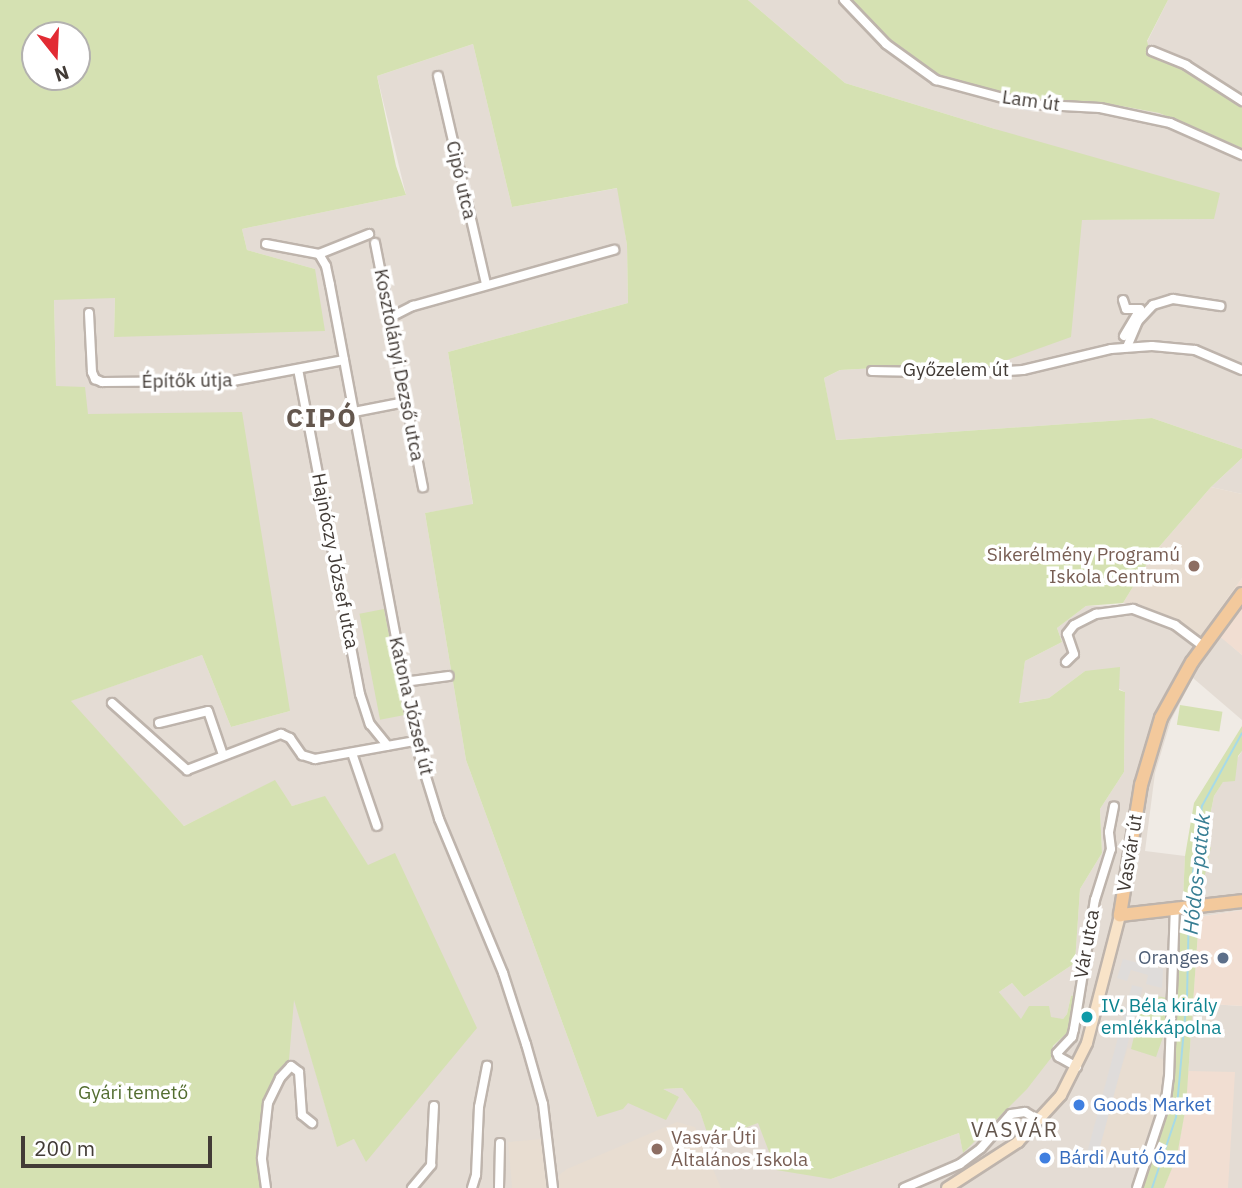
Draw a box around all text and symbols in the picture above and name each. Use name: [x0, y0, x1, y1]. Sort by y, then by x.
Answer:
north arrow: [21, 21, 91, 91]
text: N: [52, 61, 72, 88]
street label: Lam út: [1001, 86, 1061, 116]
street label: Cipó utca: [441, 139, 481, 221]
street label: Kosztolányi Dezső utca: [369, 267, 429, 463]
street label: Győzelem út: [903, 359, 1009, 381]
street label: Építők útja: [141, 369, 233, 393]
district label: CIPÓ: [287, 402, 357, 434]
street label: Hajnóczy József utca: [307, 471, 363, 651]
place label: Sikerélmény Programú Iskola Centrum: [987, 544, 1180, 588]
marker: Sikerélmény Programú Iskola Centrum: [1186, 558, 1202, 574]
street label: Katona József út: [384, 635, 438, 777]
water label: Hódos-patak: [1177, 812, 1215, 936]
street label: Vasvár út: [1113, 813, 1147, 893]
street label: Vár utca: [1070, 908, 1104, 980]
place label: Oranges: [1138, 947, 1209, 969]
marker: Oranges: [1215, 950, 1231, 966]
place label: IV. Béla király emlékkápolna: [1101, 995, 1221, 1039]
marker: IV. Béla király emlékkápolna: [1079, 1009, 1095, 1025]
park label: Gyári temető: [78, 1082, 188, 1104]
place label: Goods Market: [1093, 1094, 1212, 1116]
marker: Goods Market: [1071, 1097, 1087, 1113]
district label: VASVÁR: [972, 1116, 1058, 1142]
scale bar: [24, 1122, 215, 1166]
place label: Vasvár Úti Általános Iskola: [671, 1127, 808, 1171]
text: 200 m: [34, 1134, 95, 1162]
marker: Vasvár Úti Általános Iskola: [649, 1141, 665, 1157]
place label: Bárdi Autó Ózd: [1059, 1147, 1186, 1169]
marker: Bárdi Autó Ózd: [1037, 1150, 1053, 1166]

